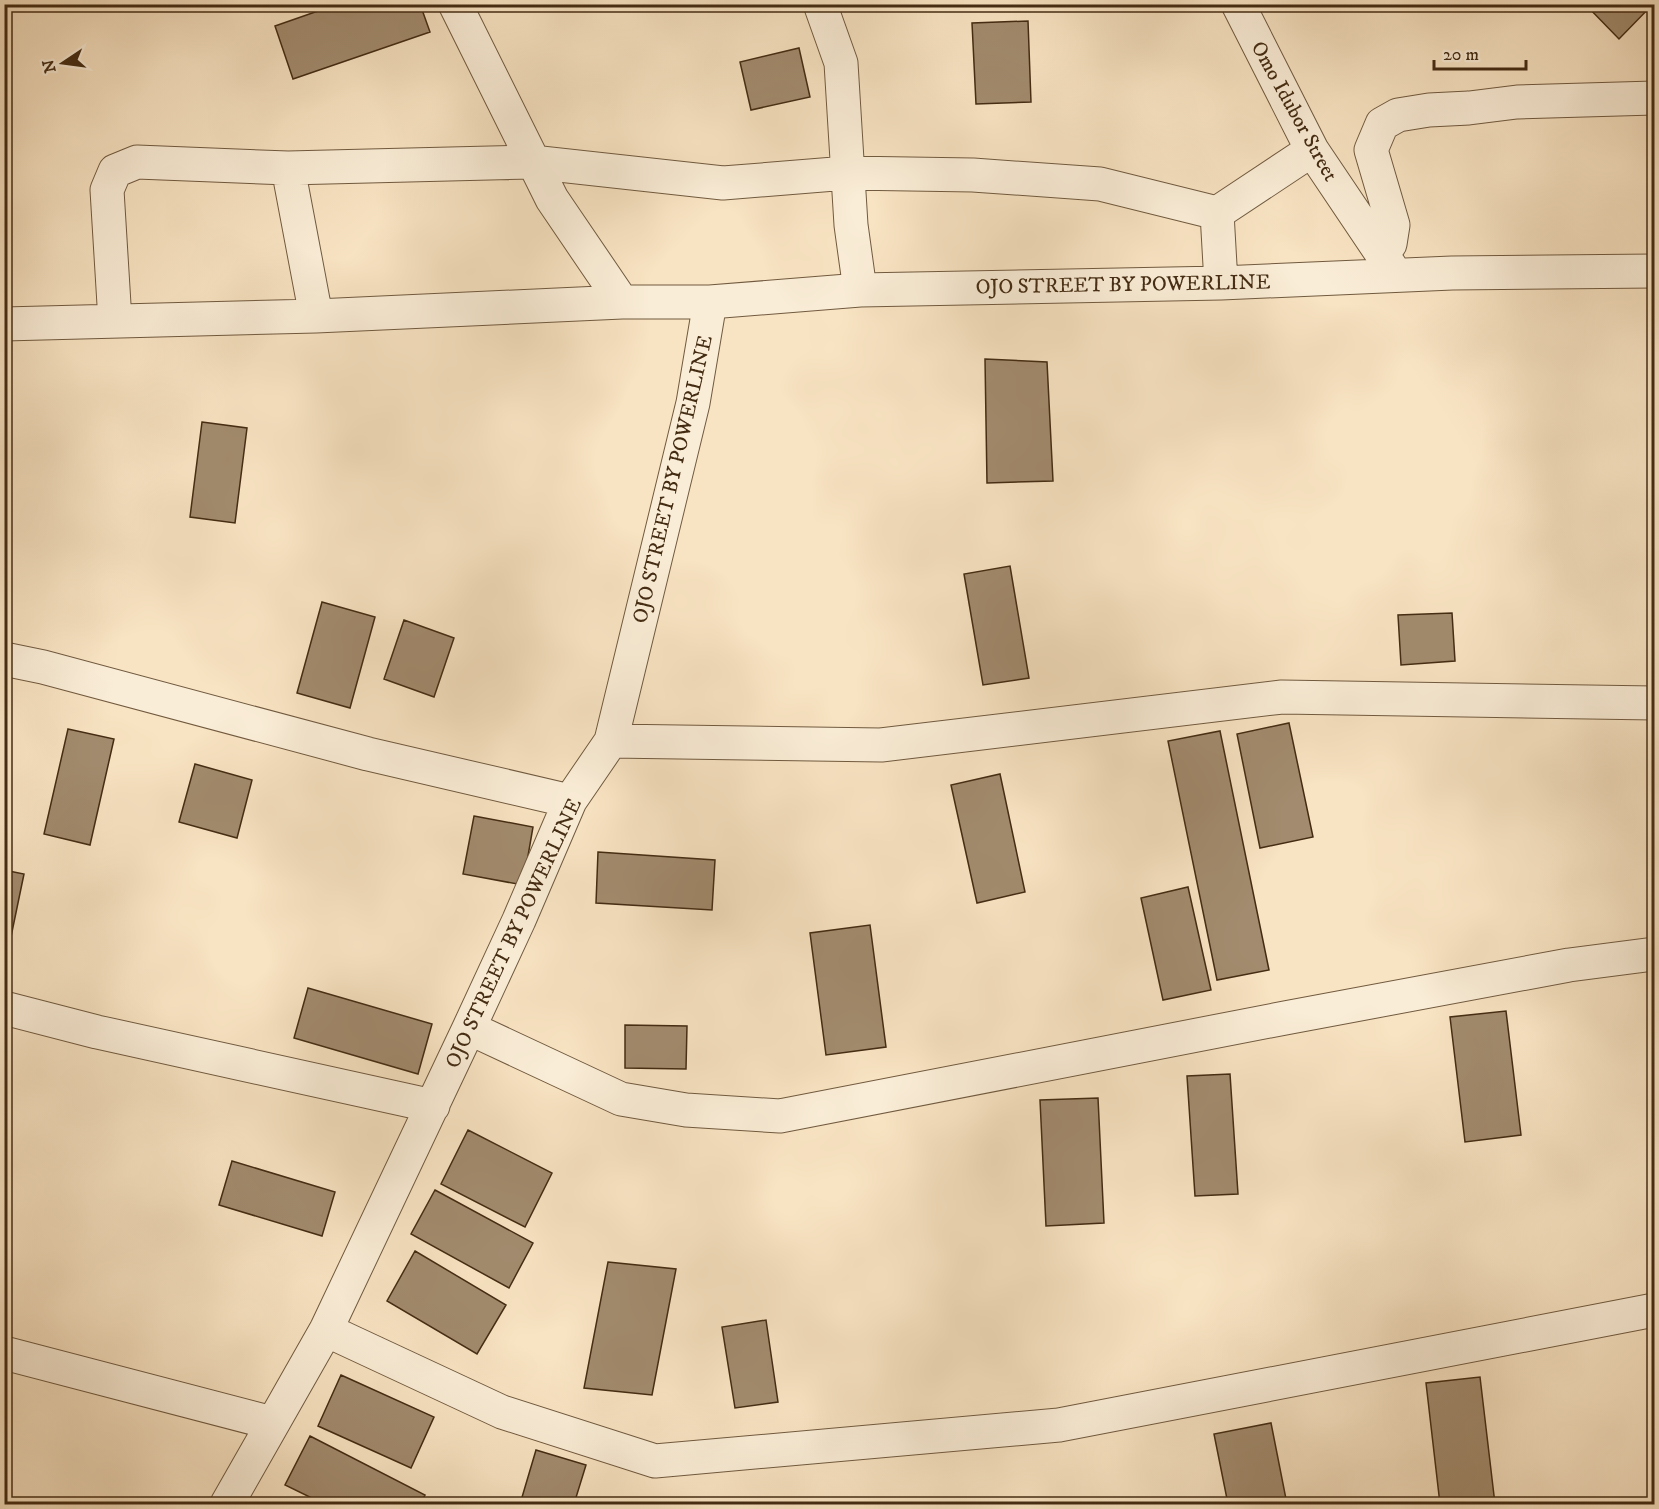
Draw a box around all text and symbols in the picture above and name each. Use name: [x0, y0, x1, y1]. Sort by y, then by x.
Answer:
north arrow: [33, 33, 93, 93]
scale bar: [1434, 33, 1526, 71]
street label: Omo Idubor Street: [1245, 37, 1344, 186]
text: 20 m: [1443, 44, 1479, 66]
text: N: [38, 57, 61, 75]
street label: OJO STREET BY POWERLINE: [975, 269, 1271, 301]
street label: OJO STREET BY POWERLINE: [627, 333, 719, 626]
street label: OJO STREET BY POWERLINE: [440, 794, 588, 1073]

